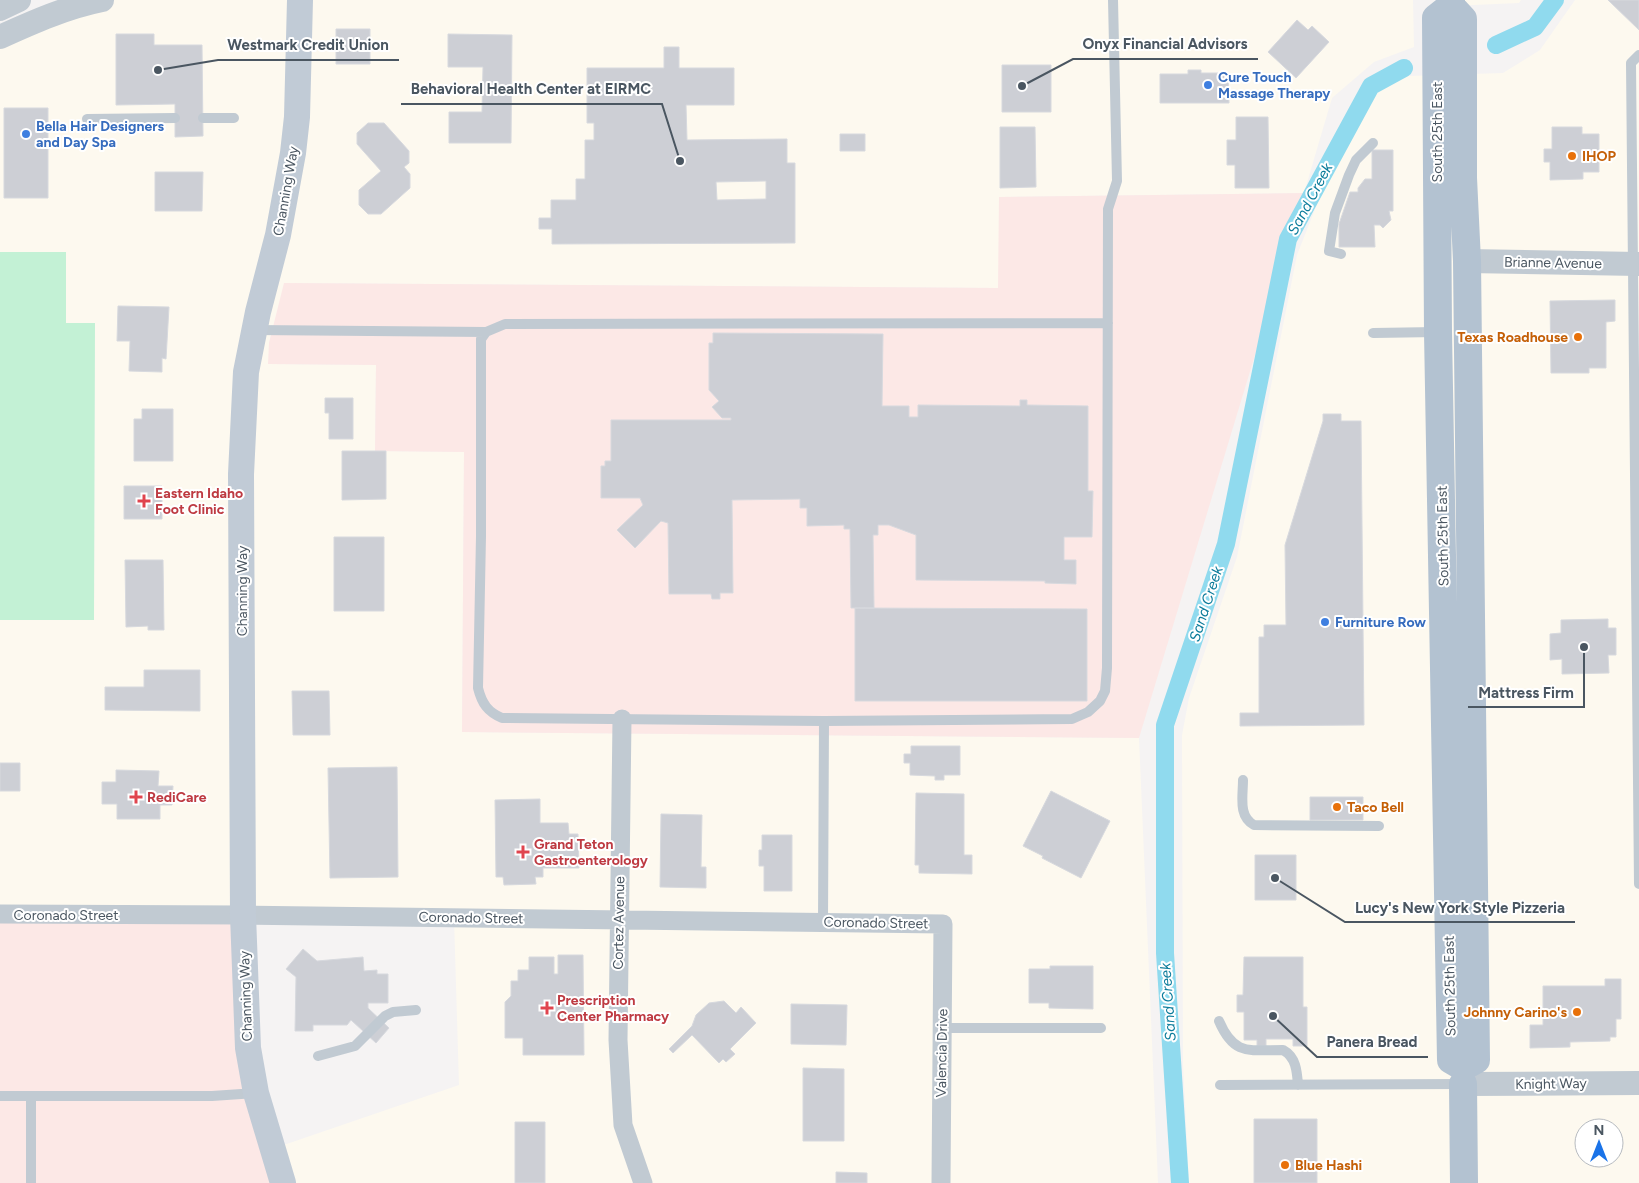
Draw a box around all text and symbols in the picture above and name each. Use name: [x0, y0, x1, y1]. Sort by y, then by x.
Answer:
callout: Onyx Financial Advisors: [1073, 29, 1258, 59]
callout: Westmark Credit Union: [218, 30, 399, 60]
text: Onyx Financial Advisors: [1082, 35, 1248, 53]
text: Westmark Credit Union: [227, 36, 389, 54]
place label: Cure Touch Massage Therapy: [1218, 69, 1331, 102]
callout: Behavioral Health Center at EIRMC: [401, 74, 662, 104]
marker: Cure Touch Massage Therapy: [1202, 79, 1214, 91]
text: Behavioral Health Center at EIRMC: [411, 80, 651, 98]
street label: South 25th East: [1429, 82, 1446, 182]
place label: Bella Hair Designers and Day Spa: [36, 118, 164, 151]
marker: Bella Hair Designers and Day Spa: [20, 128, 32, 140]
street label: Channing Way: [270, 144, 302, 237]
place label: IHOP: [1582, 148, 1617, 165]
marker: IHOP: [1566, 150, 1578, 162]
water label: Sand Creek: [1284, 159, 1337, 238]
street label: Brianne Avenue: [1504, 254, 1602, 272]
place label: Texas Roadhouse: [1457, 329, 1568, 346]
marker: Texas Roadhouse: [1572, 331, 1584, 343]
place label: Eastern Idaho Foot Clinic: [155, 485, 243, 518]
street label: South 25th East: [1434, 485, 1452, 587]
marker: Eastern Idaho Foot Clinic: [137, 494, 151, 508]
street label: Channing Way: [234, 545, 251, 636]
water label: Sand Creek: [1185, 563, 1227, 644]
place label: Furniture Row: [1335, 614, 1426, 631]
marker: Furniture Row: [1319, 616, 1331, 628]
callout: Mattress Firm: [1468, 677, 1584, 707]
text: Mattress Firm: [1478, 684, 1574, 702]
place label: RediCare: [147, 789, 207, 806]
marker: RediCare: [129, 790, 143, 804]
place label: Taco Bell: [1347, 799, 1404, 816]
marker: Taco Bell: [1331, 801, 1343, 813]
place label: Grand Teton Gastroenterology: [534, 836, 649, 869]
marker: Grand Teton Gastroenterology: [516, 845, 530, 859]
street label: Cortez Avenue: [610, 876, 628, 970]
callout: Lucy's New York Style Pizzeria: [1345, 892, 1575, 922]
text: Lucy's New York Style Pizzeria: [1355, 899, 1565, 917]
street label: Coronado Street: [14, 907, 119, 924]
street label: Coronado Street: [418, 909, 524, 927]
street label: Coronado Street: [823, 914, 929, 932]
street label: South 25th East: [1441, 935, 1459, 1037]
street label: Channing Way: [236, 950, 256, 1042]
water label: Sand Creek: [1156, 961, 1180, 1042]
place label: Prescription Center Pharmacy: [557, 992, 670, 1025]
marker: Prescription Center Pharmacy: [541, 1002, 553, 1014]
place label: Johnny Carino's: [1463, 1004, 1567, 1021]
marker: Johnny Carino's: [1571, 1006, 1583, 1018]
street label: Valencia Drive: [933, 1008, 951, 1097]
callout: Panera Bread: [1317, 1027, 1428, 1057]
text: Panera Bread: [1326, 1033, 1418, 1051]
street label: Knight Way: [1515, 1075, 1588, 1093]
north arrow: [1574, 1118, 1624, 1168]
text: N: [1594, 1122, 1604, 1139]
place label: Blue Hashi: [1295, 1157, 1362, 1174]
marker: Blue Hashi: [1279, 1159, 1291, 1171]

